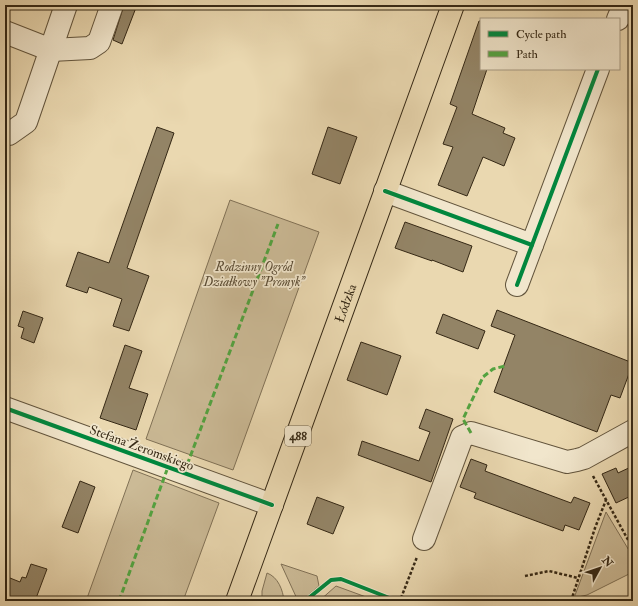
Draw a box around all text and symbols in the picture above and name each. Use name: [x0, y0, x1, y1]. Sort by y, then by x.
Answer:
legend: [480, 18, 620, 70]
text: Cycle path: [516, 27, 567, 42]
text: Path: [516, 47, 539, 62]
park label: Rodzinny Ogród Działkowy "Promyk": [202, 259, 306, 290]
street label: Łódzka: [332, 281, 360, 325]
street label: Stefana Żeromskiego: [87, 421, 196, 474]
road number: 488: [285, 426, 311, 446]
north arrow: [580, 548, 620, 588]
text: N: [598, 553, 616, 571]

